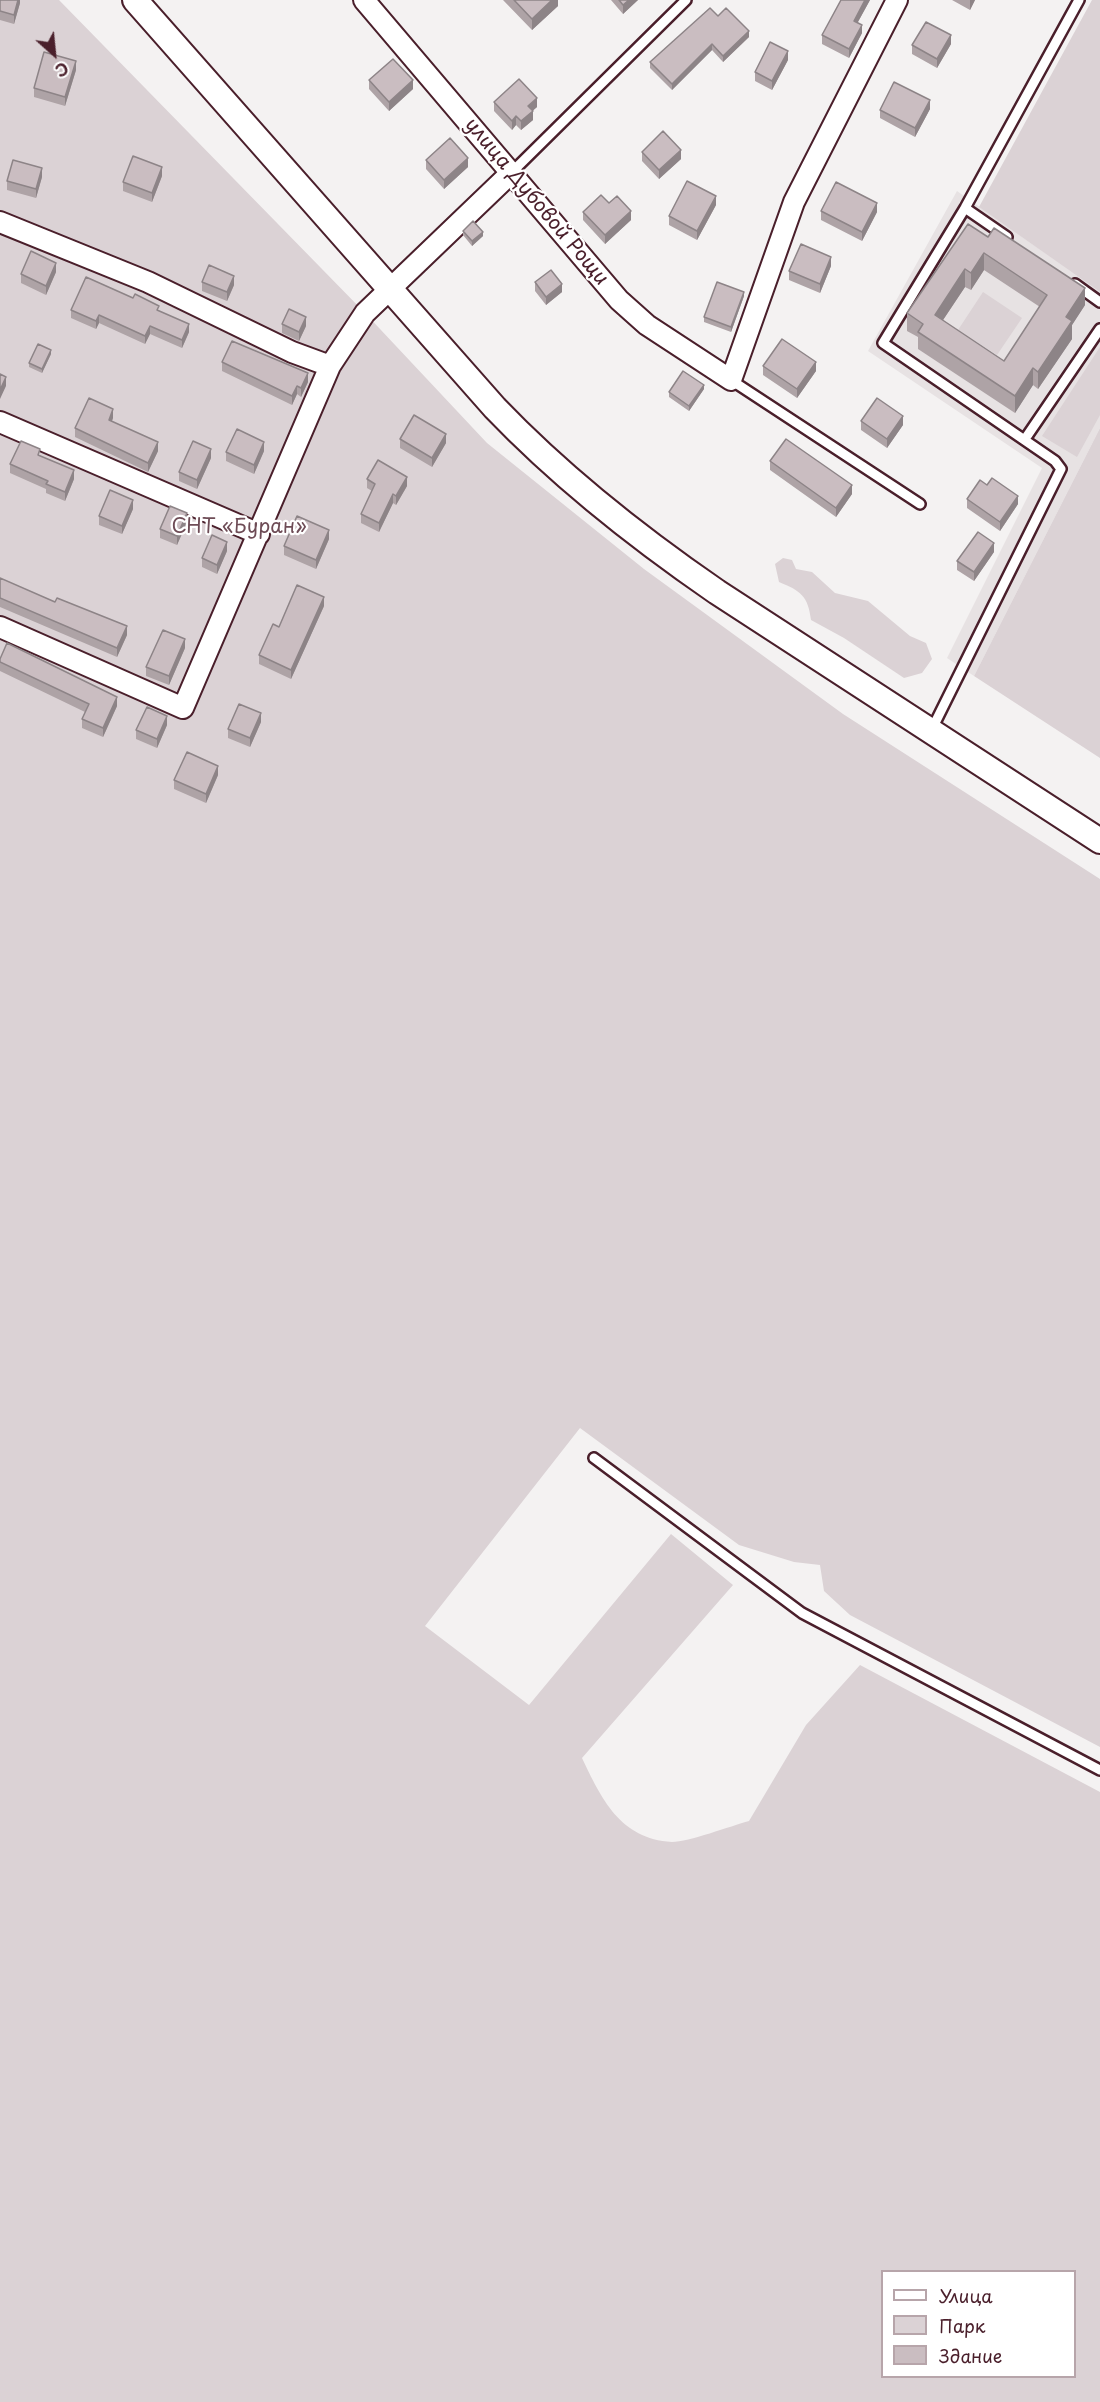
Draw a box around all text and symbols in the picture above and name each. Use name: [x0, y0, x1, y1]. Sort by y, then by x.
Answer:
north arrow: [24, 24, 84, 84]
text: С: [51, 57, 73, 83]
street label: улица Дубовой Рощи: [459, 113, 613, 291]
park label: СНТ «Буран»: [171, 515, 307, 539]
legend: [881, 2270, 1076, 2378]
text: Улица: [939, 2282, 993, 2309]
text: Парк: [939, 2312, 985, 2339]
text: Здание: [939, 2342, 1002, 2369]

